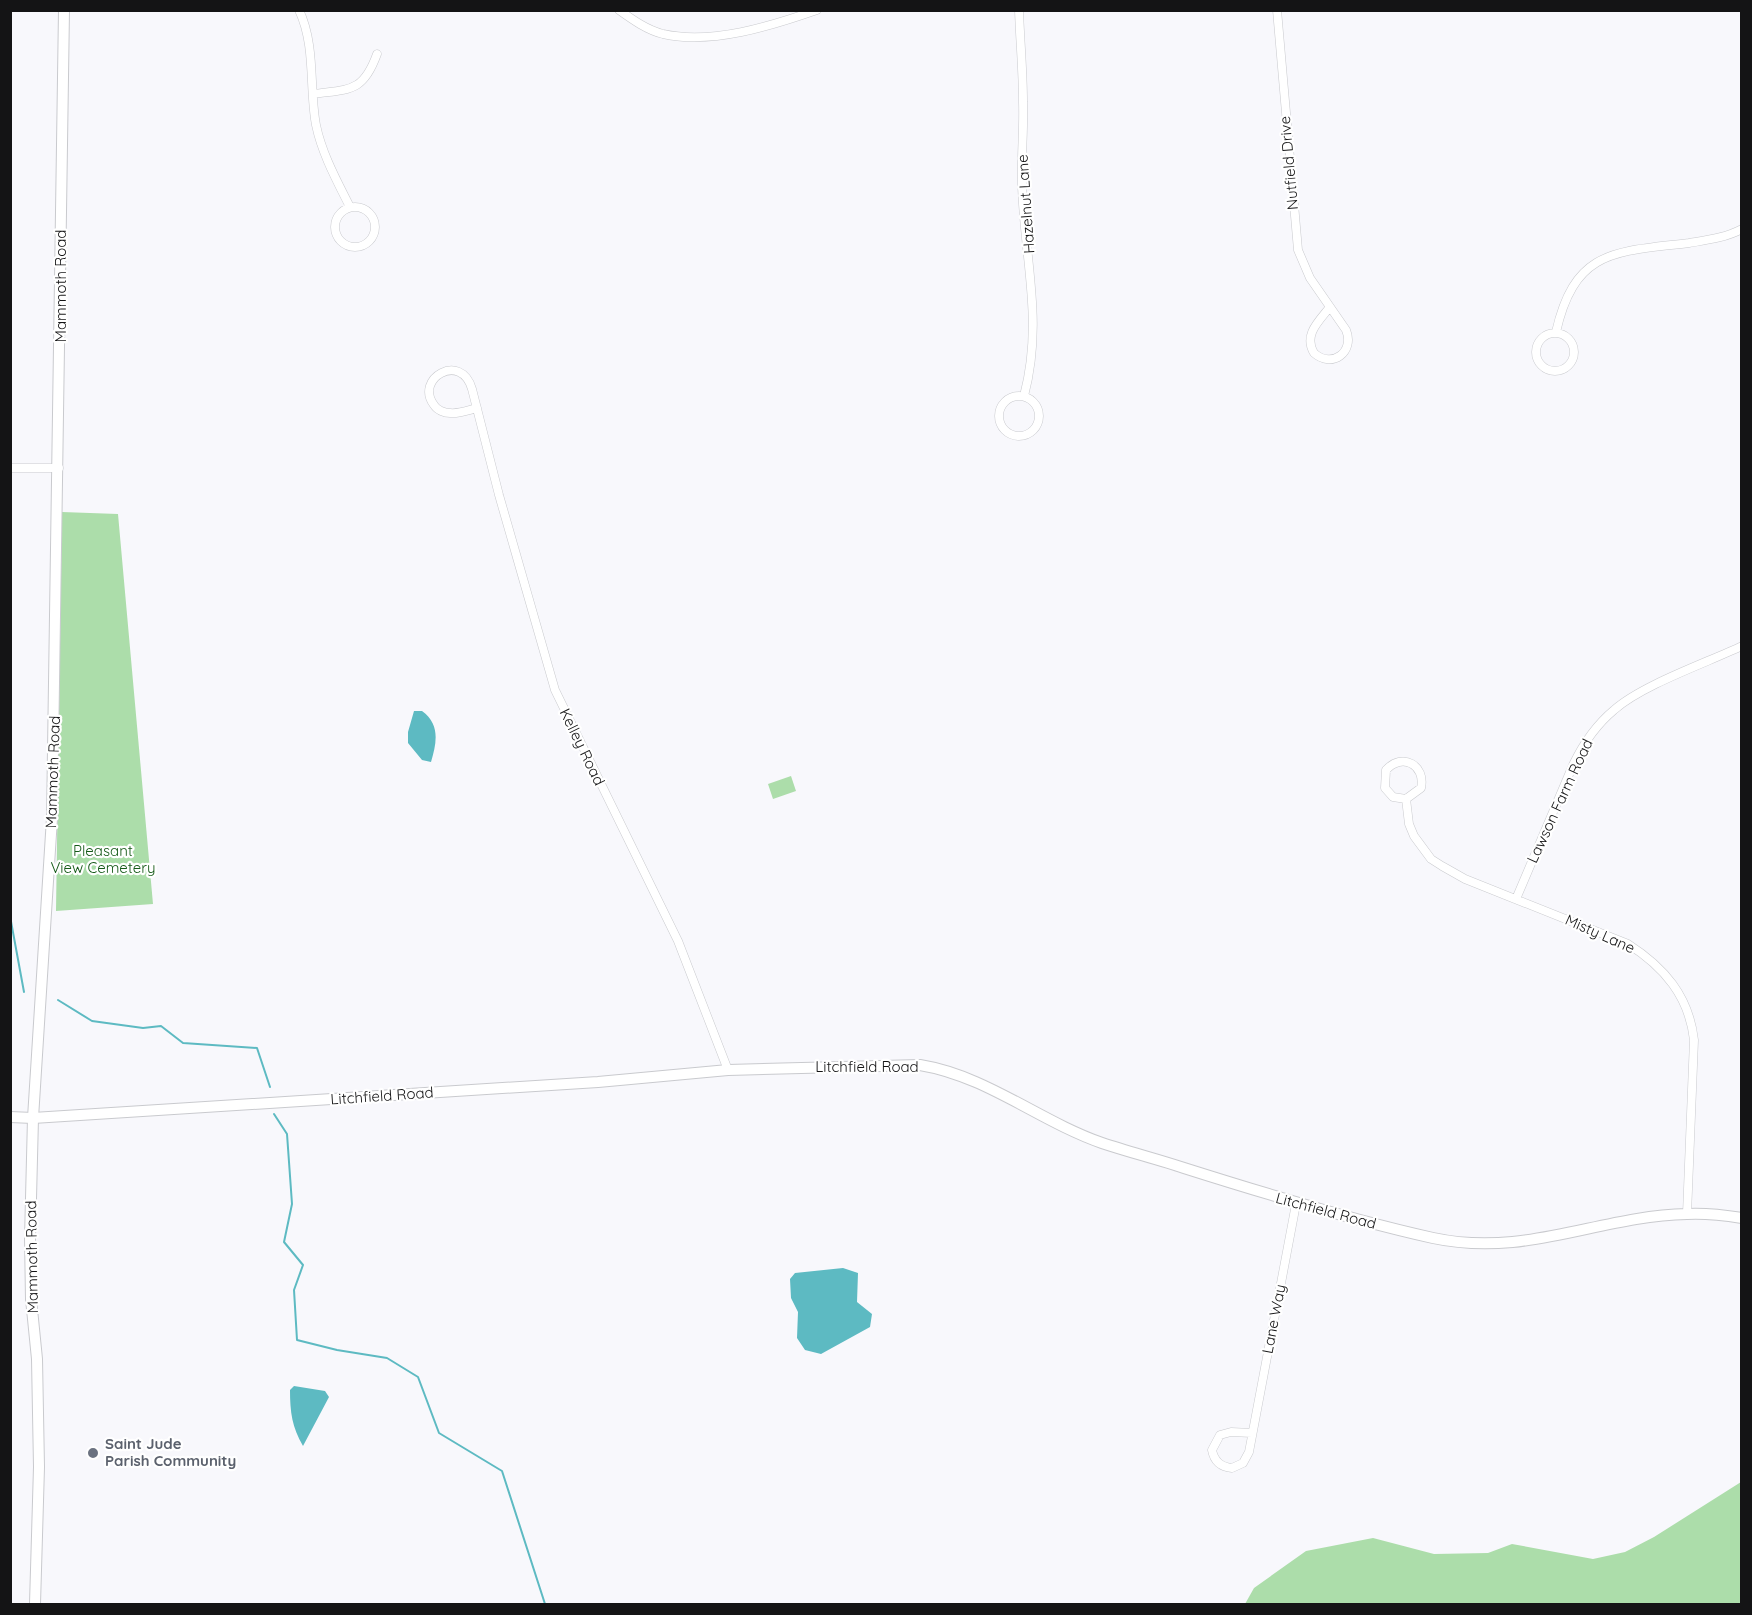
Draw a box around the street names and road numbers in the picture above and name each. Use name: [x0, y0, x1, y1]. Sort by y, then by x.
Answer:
street label: Nutfield Drive: [1275, 115, 1302, 211]
street label: Hazelnut Lane: [1013, 154, 1038, 254]
street label: Mammoth Road: [51, 230, 70, 342]
street label: Kelley Road: [556, 705, 609, 788]
street label: Mammoth Road: [41, 715, 64, 829]
street label: Lawson Farm Road: [1522, 736, 1597, 866]
street label: Misty Lane: [1562, 910, 1638, 957]
street label: Litchfield Road: [815, 1057, 919, 1076]
street label: Litchfield Road: [330, 1082, 434, 1109]
street label: Litchfield Road: [1274, 1188, 1378, 1233]
street label: Mammoth Road: [21, 1200, 42, 1314]
street label: Lane Way: [1257, 1283, 1290, 1355]

